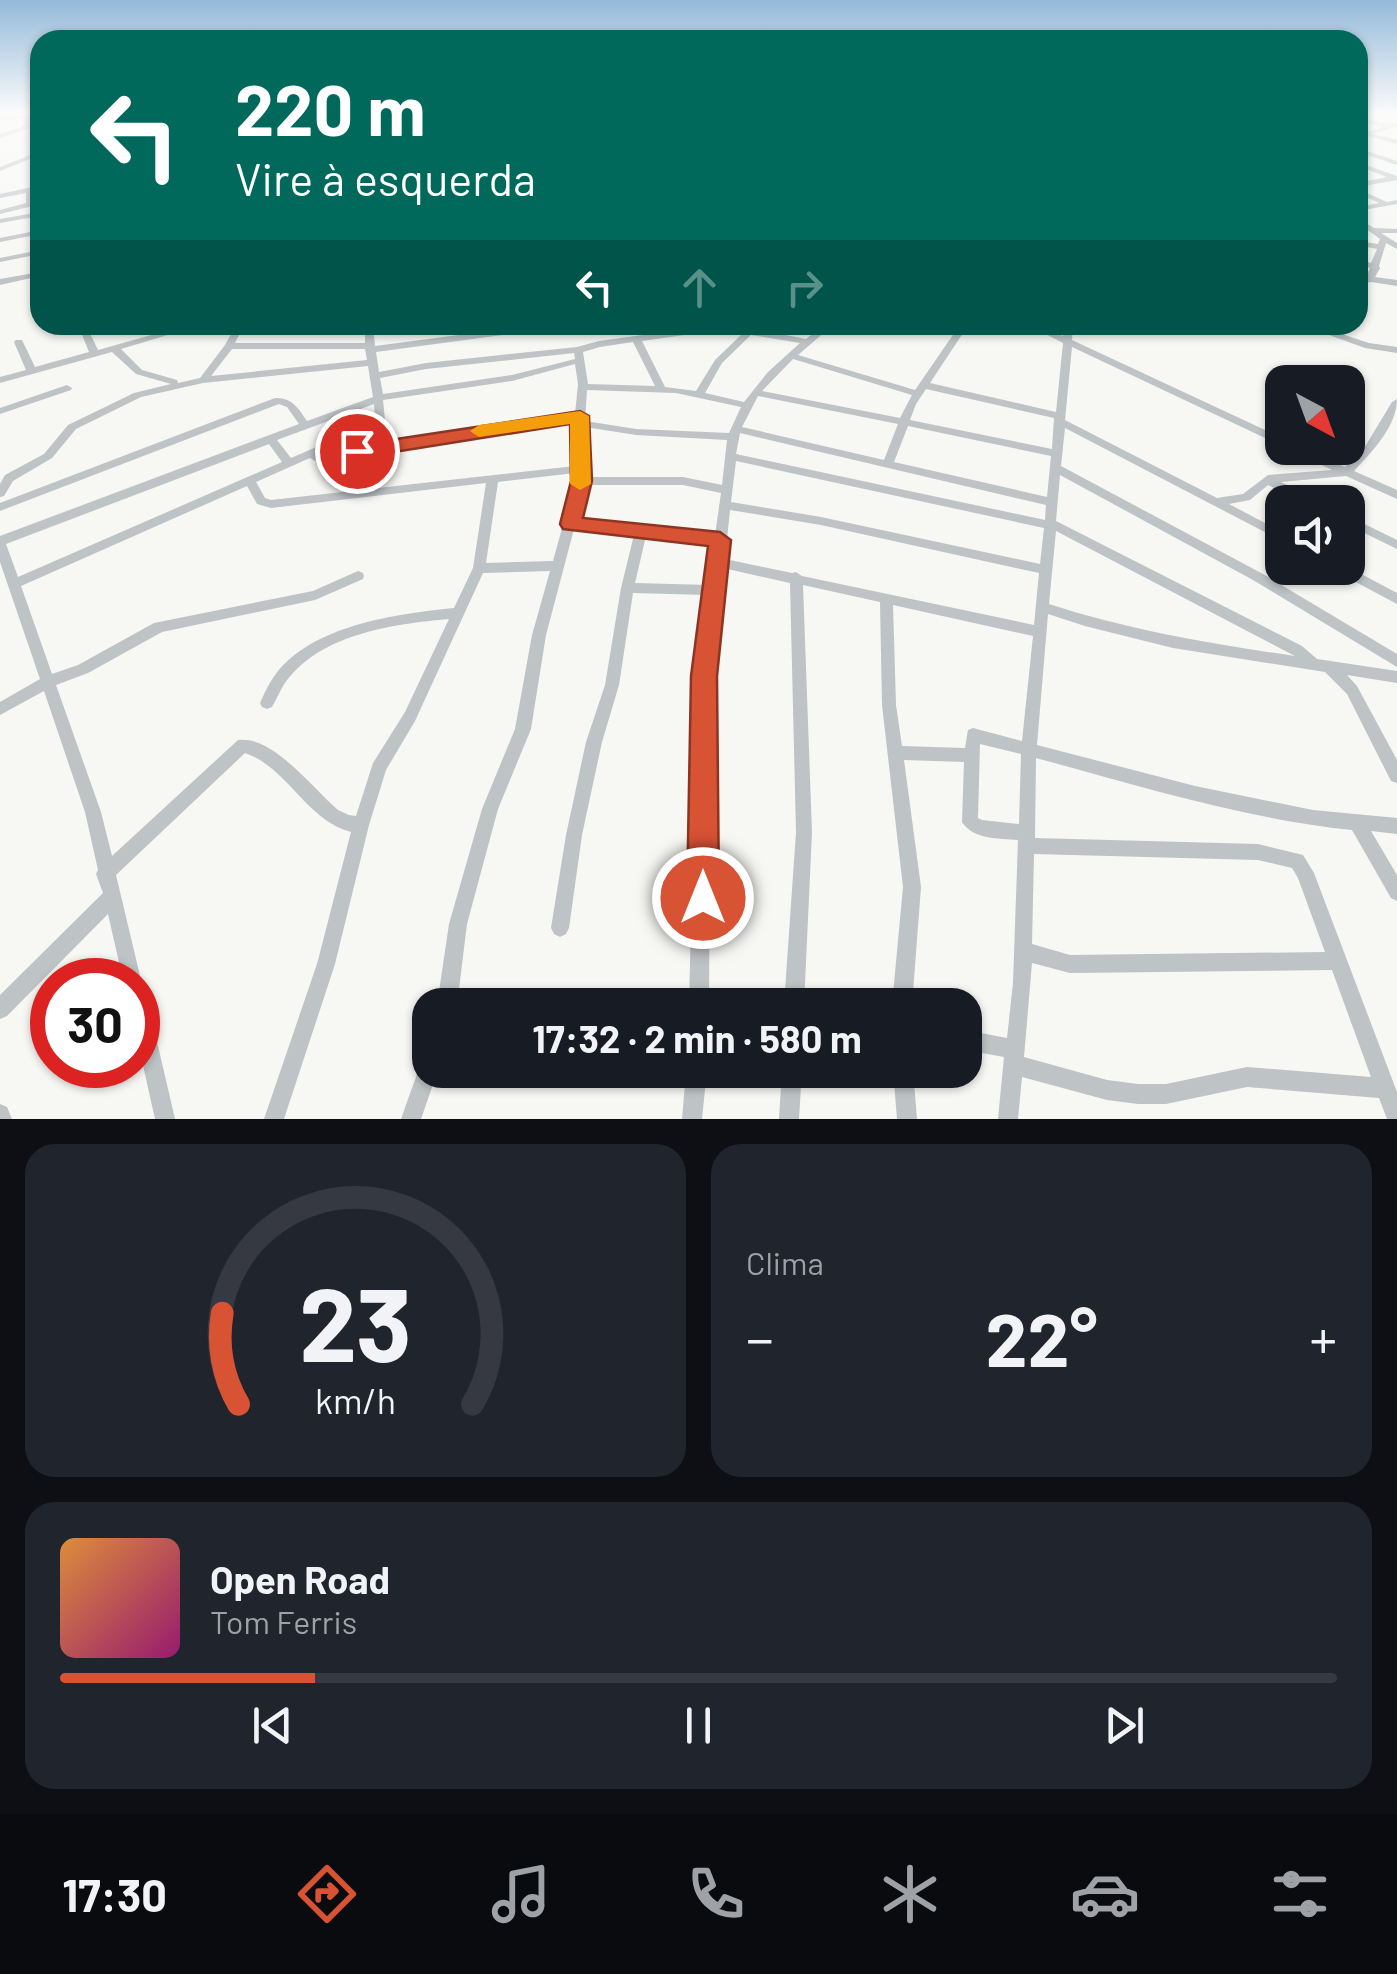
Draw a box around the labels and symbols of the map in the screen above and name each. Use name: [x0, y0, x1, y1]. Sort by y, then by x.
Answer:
north arrow: [1265, 365, 1365, 465]
pin: [315, 409, 400, 494]
position arrow: [651, 846, 755, 950]
speed limit sign: 30: [30, 958, 160, 1088]

